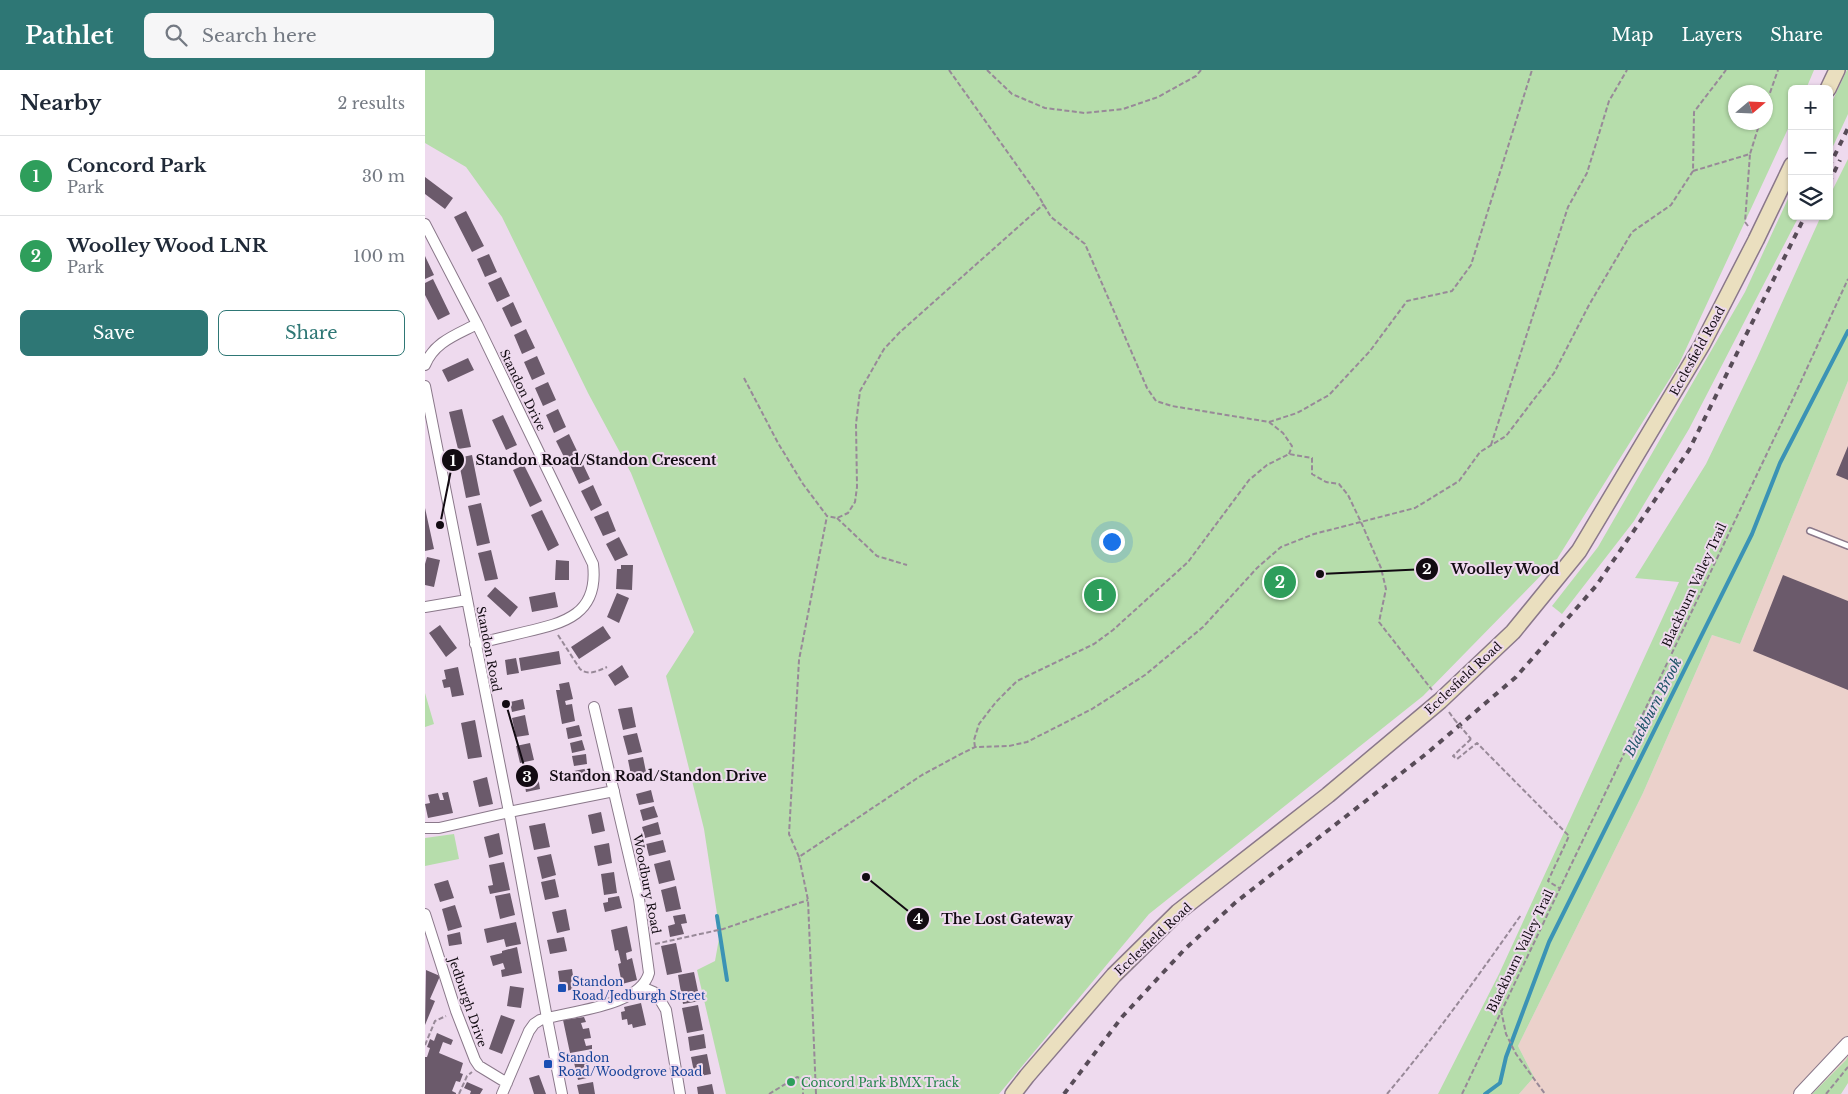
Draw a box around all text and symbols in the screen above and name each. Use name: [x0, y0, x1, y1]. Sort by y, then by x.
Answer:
search box: [144, 13, 494, 58]
text: Pathlet: [25, 21, 114, 50]
icon: search: [162, 21, 190, 49]
text: Search here: [202, 24, 317, 47]
text: Map: [1612, 24, 1653, 46]
text: Layers: [1681, 24, 1742, 46]
text: Share: [1770, 24, 1823, 46]
north arrow: [1728, 85, 1773, 130]
map controls: [1788, 85, 1833, 220]
button: +: [1788, 85, 1833, 130]
text: Nearby: [20, 90, 101, 116]
text: 2 results: [337, 93, 405, 113]
button: −: [1788, 130, 1833, 175]
text: Concord Park: [67, 154, 206, 177]
text: 1: [33, 166, 39, 186]
text: 30 m: [362, 166, 405, 186]
button: layers: [1788, 175, 1833, 220]
text: Park: [67, 177, 104, 197]
text: Woolley Wood LNR: [67, 234, 267, 257]
text: 2: [31, 246, 41, 266]
text: 100 m: [353, 246, 405, 266]
text: Park: [67, 257, 104, 277]
street label: Ecclesfield Road: [1666, 304, 1728, 398]
button: Save: [20, 310, 208, 356]
button: Share: [218, 310, 405, 356]
street label: Standon Drive: [497, 347, 549, 433]
callout: Standon Road/Standon Crescent: [441, 446, 727, 475]
text: 1: [450, 451, 457, 470]
text: Standon Road/Standon Crescent: [476, 451, 717, 469]
street label: Blackburn Valley Trail: [1659, 520, 1729, 650]
your location: [1099, 529, 1125, 555]
callout: Woolley Wood: [1415, 555, 1570, 584]
text: 2: [1422, 559, 1432, 578]
text: Woolley Wood: [1450, 560, 1560, 578]
pin: 2: [1264, 563, 1296, 601]
pin: 1: [1084, 576, 1116, 614]
street label: Standon Road: [473, 605, 505, 693]
street label: Ecclesfield Road: [1421, 638, 1505, 718]
water label: Blackburn Brook: [1620, 655, 1686, 760]
callout: Standon Road/Standon Drive: [515, 762, 777, 791]
text: 3: [522, 767, 532, 786]
text: Standon Road/Standon Drive: [549, 767, 767, 785]
street label: Woodbury Road: [630, 832, 664, 935]
street label: Blackburn Valley Trail: [1484, 887, 1556, 1015]
street label: Ecclesfield Road: [1111, 899, 1195, 979]
callout: The Lost Gateway: [906, 905, 1083, 934]
text: 4: [913, 909, 923, 928]
text: The Lost Gateway: [941, 910, 1074, 928]
street label: Jedburgh Drive: [445, 953, 490, 1049]
place label: Standon Road/Jedburgh Street: [572, 974, 706, 1003]
marker: Standon Road/Jedburgh Street: [556, 982, 568, 994]
place label: Standon Road/Woodgrove Road: [558, 1050, 702, 1079]
marker: Standon Road/Woodgrove Road: [542, 1058, 554, 1070]
place label: Concord Park BMX Track: [801, 1075, 960, 1090]
marker: Concord Park BMX Track: [785, 1076, 797, 1088]

